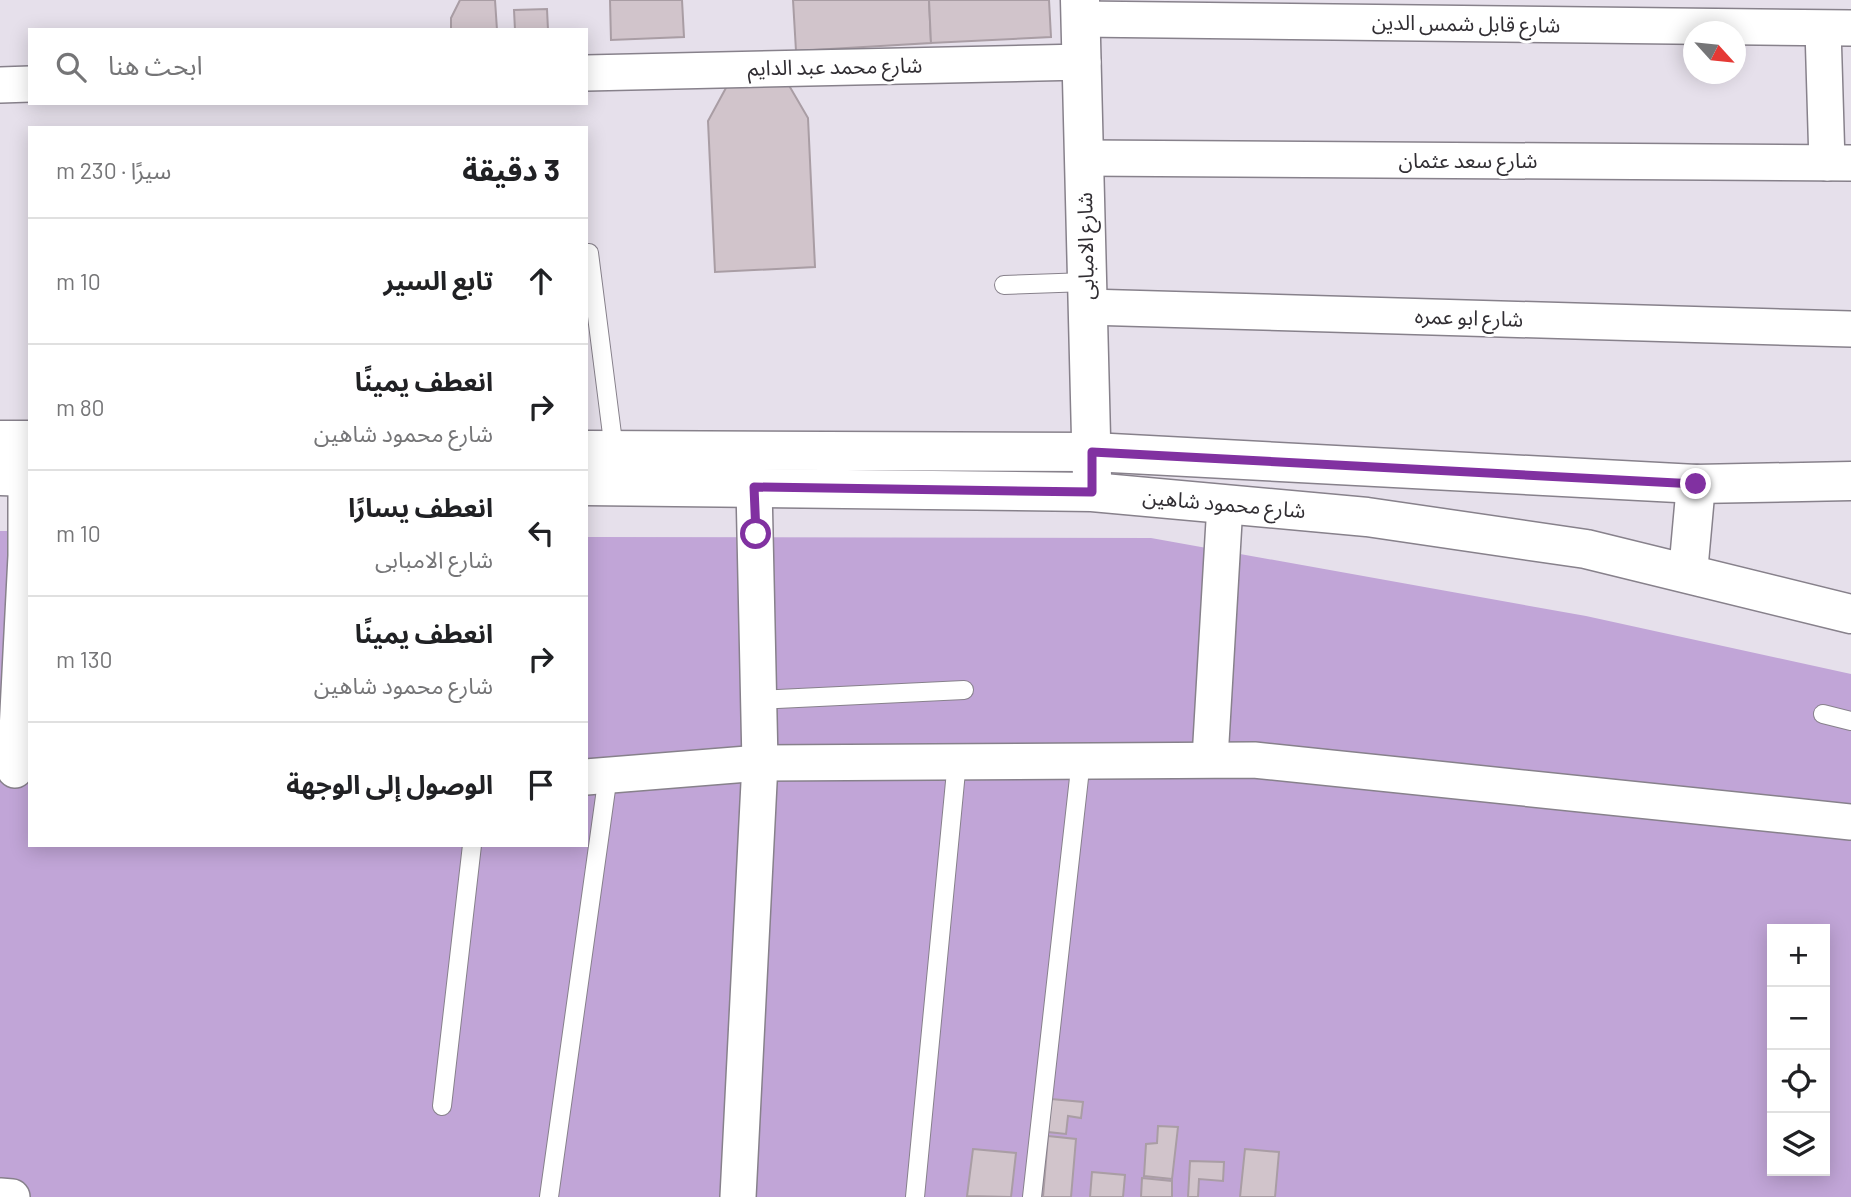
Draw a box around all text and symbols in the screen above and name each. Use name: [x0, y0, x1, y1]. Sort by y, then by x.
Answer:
street label: شارع قابل شمس الدين: [1372, 8, 1560, 41]
north arrow: [1683, 21, 1746, 84]
search box: [28, 28, 588, 105]
icon: search: [52, 48, 90, 86]
text: ابحث هنا: [108, 49, 203, 80]
street label: شارع محمد عبد الدايم: [747, 51, 923, 84]
street label: شارع سعد عثمان: [1399, 147, 1537, 176]
text: 3 دقيقة: [462, 151, 560, 187]
text: سيرًا · 230 m: [56, 156, 171, 184]
street label: شارع الامبابى: [1071, 192, 1102, 300]
icon: ahead: [522, 262, 560, 300]
text: تابع السير: [383, 264, 493, 295]
text: 10 m: [56, 267, 101, 295]
street label: شارع ابو عمره: [1414, 302, 1524, 335]
text: انعطف يمينًا: [355, 365, 493, 396]
icon: right: [522, 388, 560, 426]
text: 80 m: [56, 393, 105, 421]
text: شارع محمود شاهين: [314, 419, 493, 447]
route end: [1680, 468, 1711, 499]
street label: شارع محمود شاهين: [1141, 483, 1307, 526]
text: انعطف يسارًا: [348, 491, 493, 522]
icon: left: [522, 514, 560, 552]
route start: [740, 518, 771, 549]
text: 10 m: [56, 519, 101, 547]
text: شارع الامبابى: [375, 545, 493, 573]
text: انعطف يمينًا: [355, 617, 493, 648]
icon: right: [522, 640, 560, 678]
text: 130 m: [56, 645, 113, 673]
text: شارع محمود شاهين: [314, 671, 493, 699]
icon: arrive: [522, 766, 560, 804]
text: الوصول إلى الوجهة: [286, 768, 493, 799]
map controls: [1767, 924, 1830, 1176]
button: +: [1767, 924, 1830, 987]
button: −: [1767, 987, 1830, 1050]
button: locate: [1767, 1050, 1830, 1113]
button: layers: [1767, 1113, 1830, 1176]

